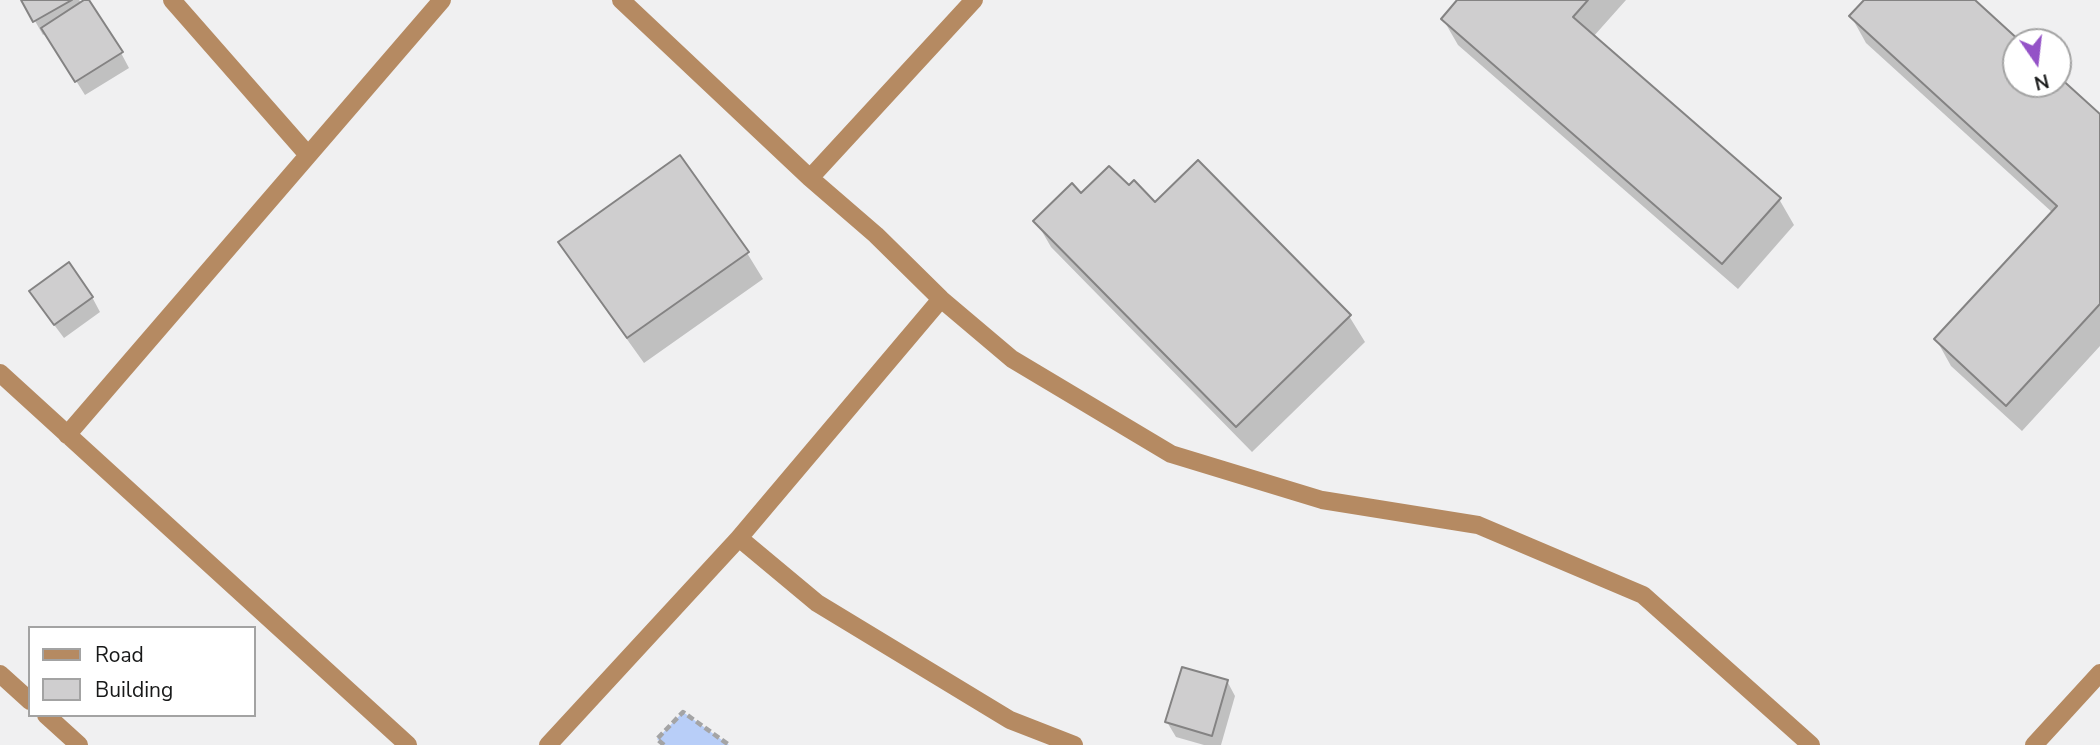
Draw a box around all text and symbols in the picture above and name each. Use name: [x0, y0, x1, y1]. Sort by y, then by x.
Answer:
north arrow: [2002, 28, 2072, 98]
text: N: [2032, 67, 2052, 96]
legend: [28, 626, 256, 717]
text: Road: [95, 641, 144, 669]
text: Building: [95, 676, 173, 704]

